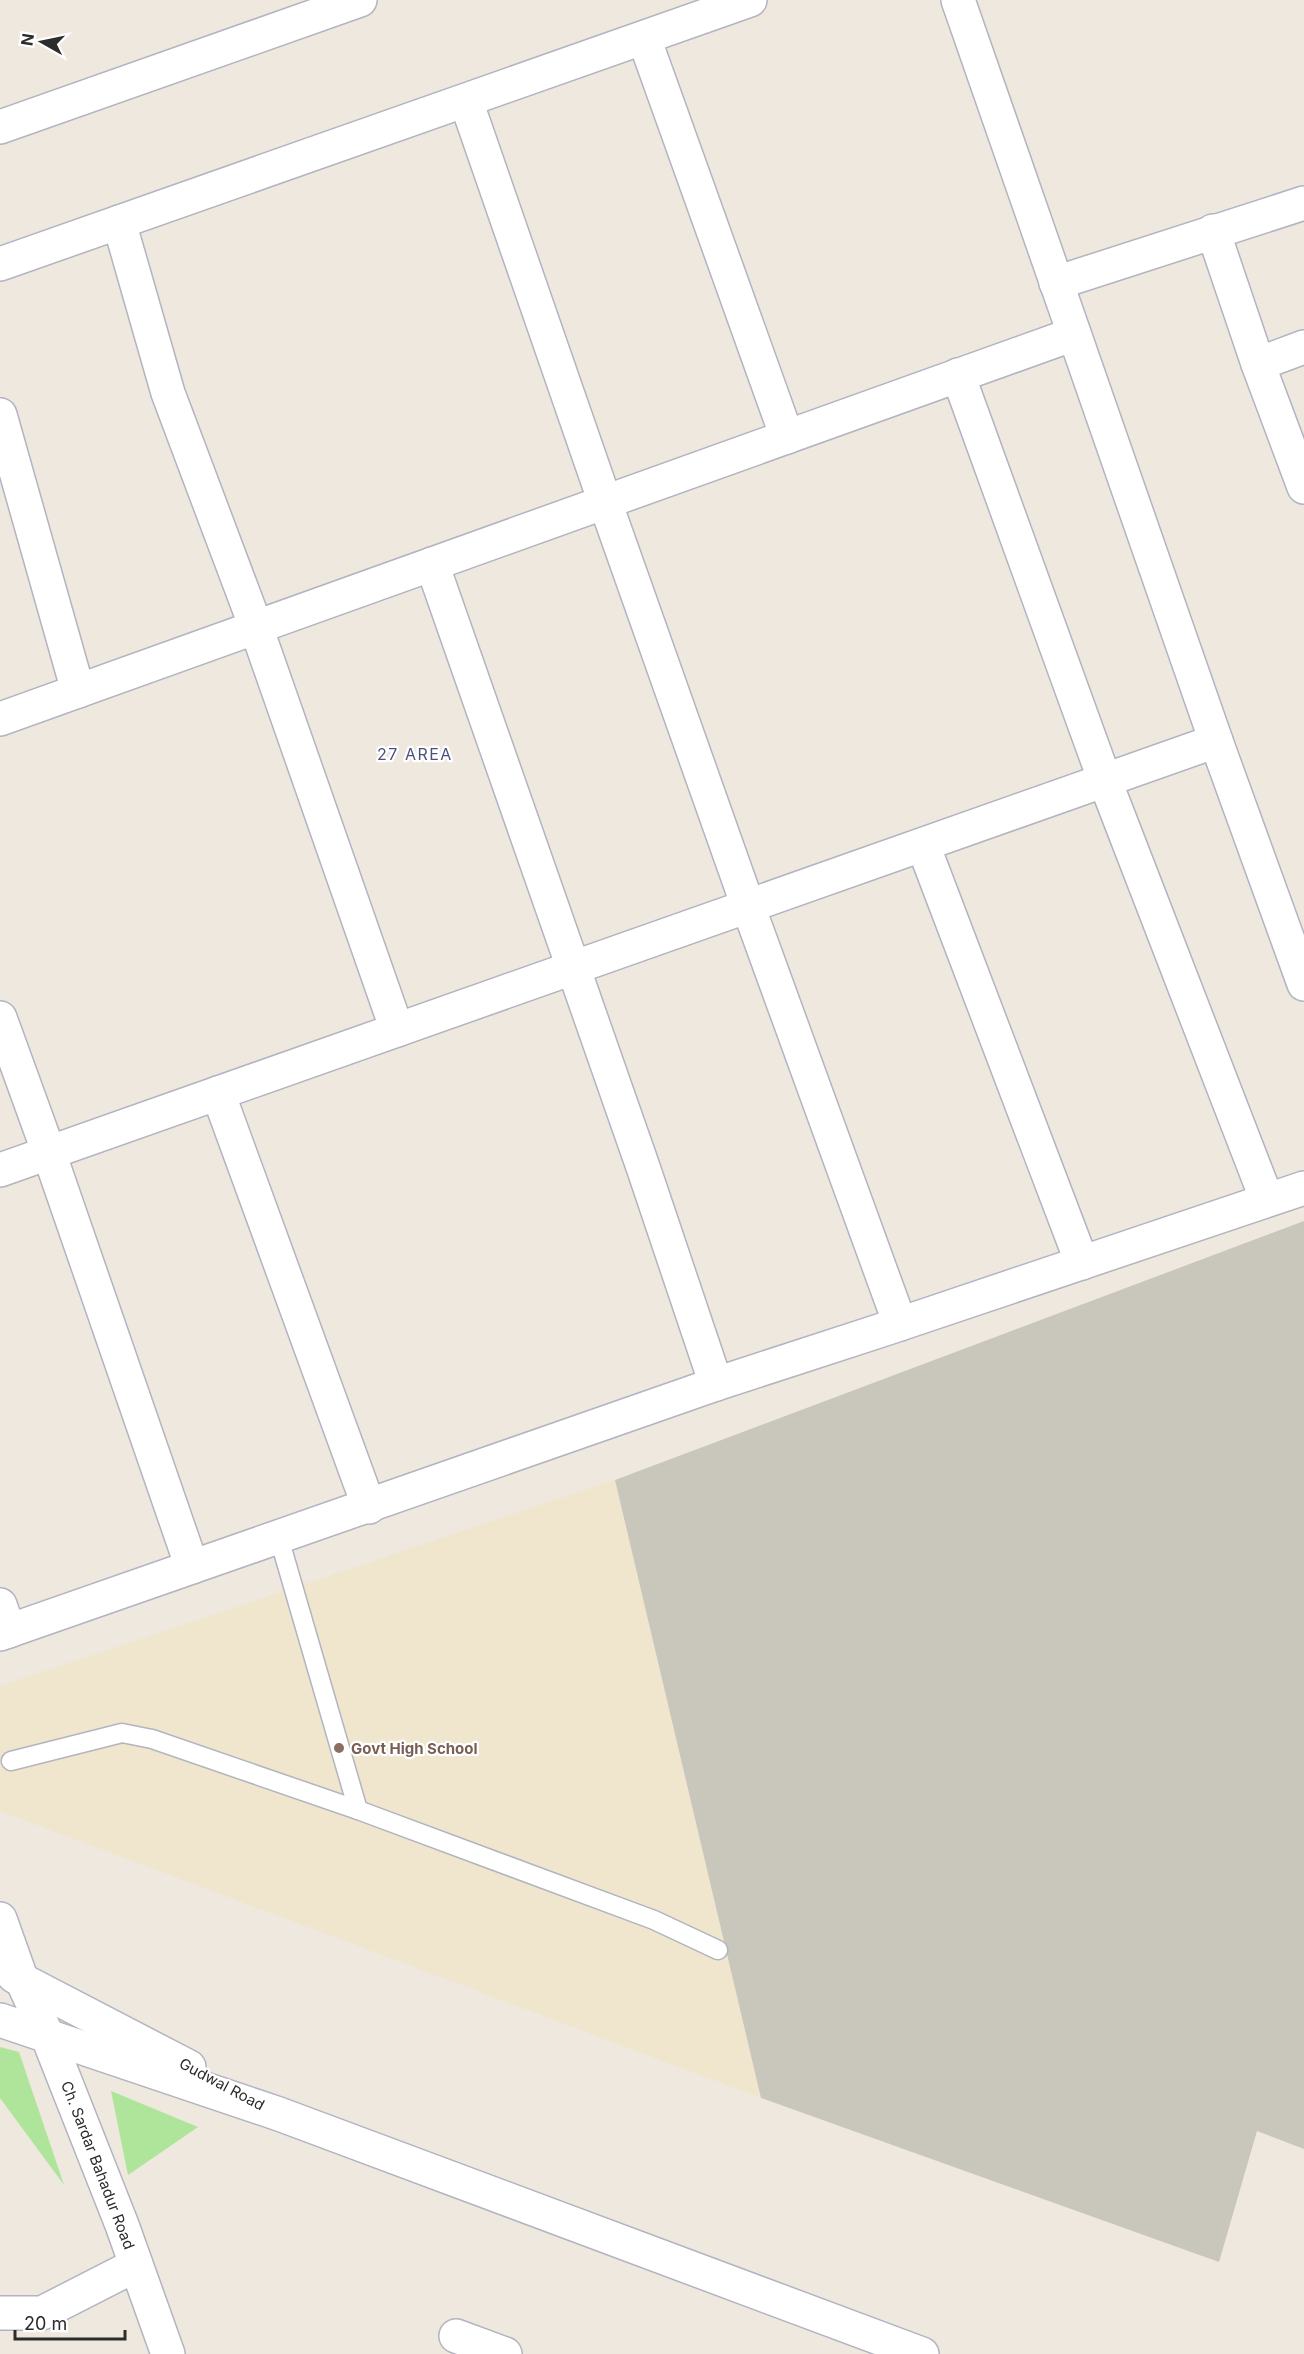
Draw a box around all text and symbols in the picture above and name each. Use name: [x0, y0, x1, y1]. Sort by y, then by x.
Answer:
north arrow: [12, 12, 72, 72]
text: N: [16, 32, 38, 47]
district label: 27 AREA: [377, 744, 453, 764]
place label: Govt High School: [351, 1739, 478, 1758]
marker: Govt High School: [332, 1741, 346, 1755]
street label: Gudwal Road: [176, 2054, 268, 2114]
street label: Ch. Sardar Bahadur Road: [57, 2078, 139, 2252]
scale bar: [15, 2303, 124, 2341]
text: 20 m: [24, 2313, 67, 2334]

